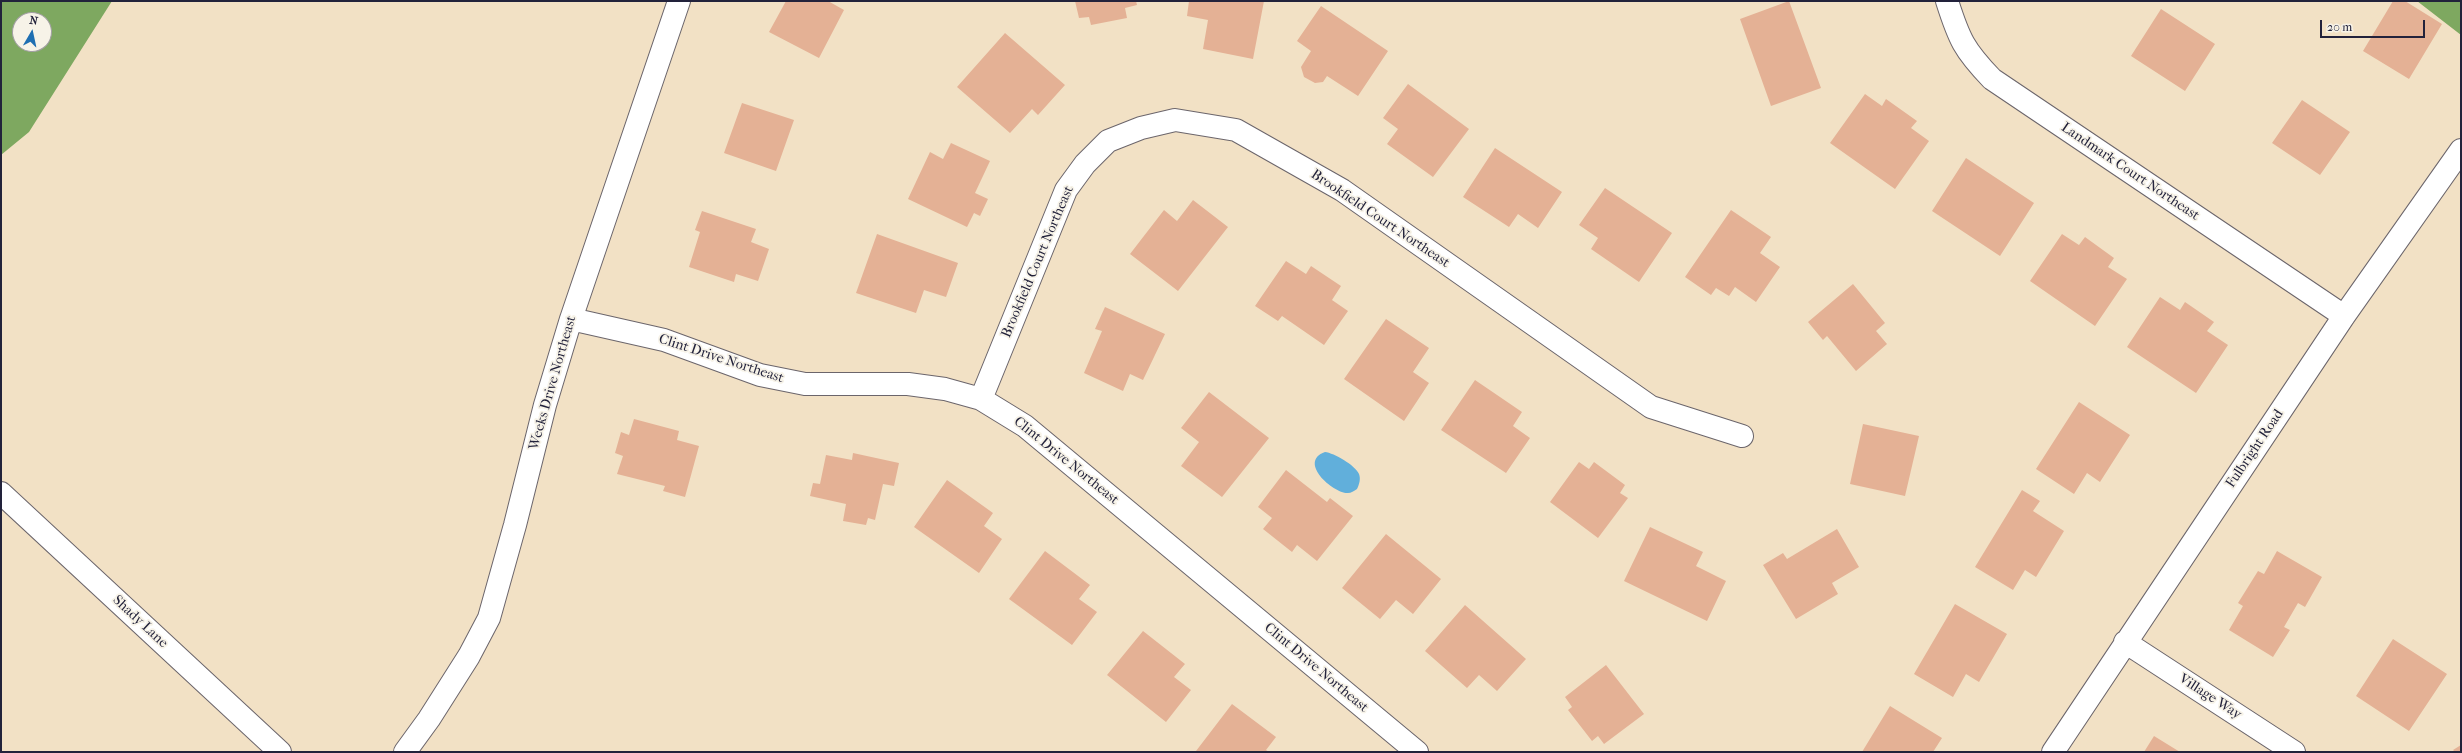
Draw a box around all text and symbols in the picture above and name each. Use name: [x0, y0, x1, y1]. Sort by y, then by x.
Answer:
north arrow: [12, 12, 52, 52]
scale bar: [2322, 12, 2427, 38]
text: N: [29, 14, 39, 28]
text: 20 m: [2327, 20, 2352, 34]
street label: Landmark Court Northeast: [2058, 119, 2202, 225]
street label: Brookfield Court Northeast: [1308, 166, 1452, 272]
street label: Brookfield Court Northeast: [998, 183, 1078, 341]
street label: Weeks Drive Northeast: [526, 314, 580, 452]
street label: Clint Drive Northeast: [656, 331, 786, 387]
street label: Fulbright Road: [2223, 407, 2287, 491]
street label: Clint Drive Northeast: [1010, 413, 1122, 509]
street label: Shady Lane: [109, 592, 171, 652]
street label: Clint Drive Northeast: [1261, 620, 1371, 716]
street label: Village Way: [2176, 671, 2244, 723]

